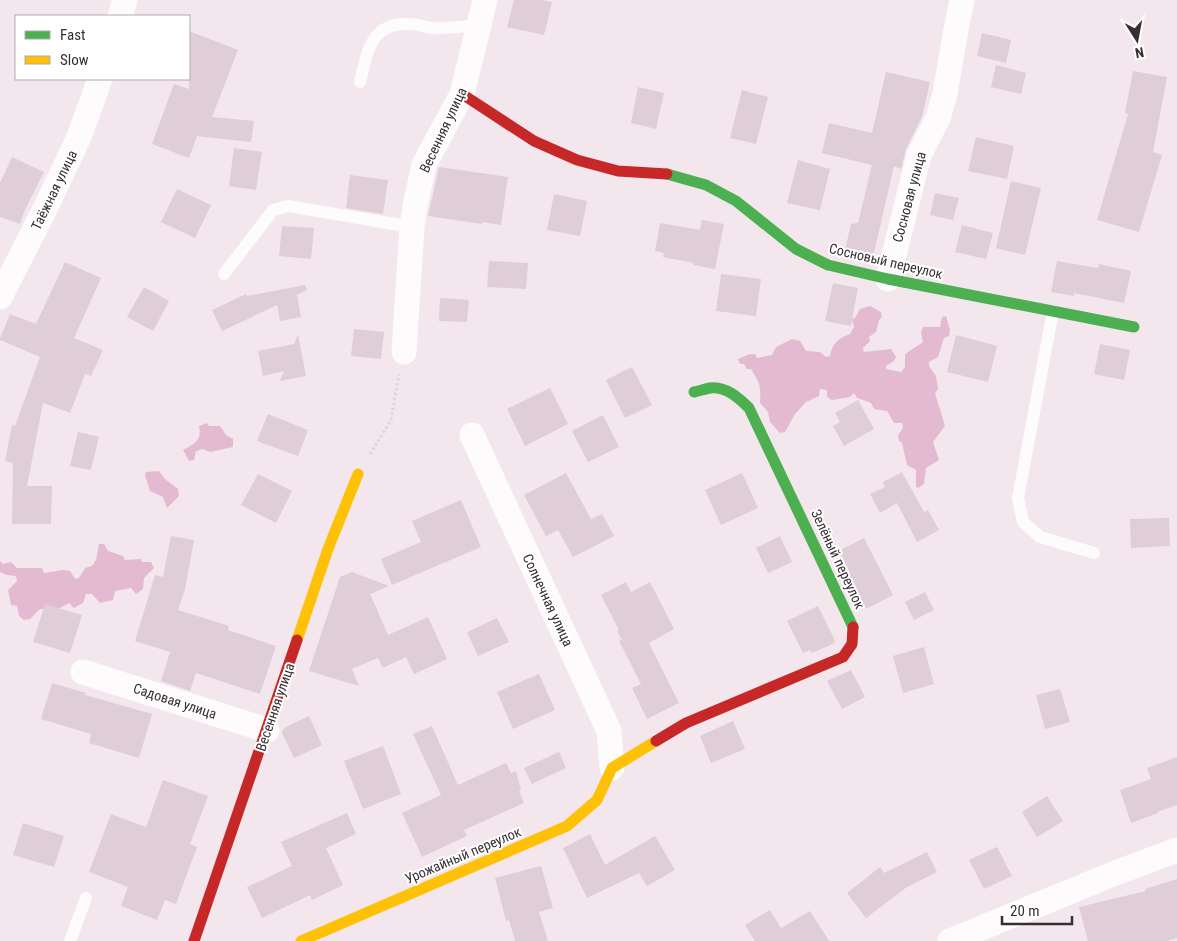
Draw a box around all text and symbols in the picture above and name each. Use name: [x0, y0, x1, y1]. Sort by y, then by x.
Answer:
legend: [15, 15, 190, 80]
north arrow: [1112, 15, 1162, 65]
text: Fast: [60, 26, 85, 44]
text: N: [1134, 44, 1145, 61]
text: Slow: [60, 51, 89, 69]
street label: Весенняя улица: [416, 85, 470, 175]
street label: Таёжная улица: [28, 148, 80, 232]
street label: Сосновая улица: [889, 150, 929, 244]
street label: Сосновый переулок: [828, 240, 945, 282]
street label: Зелёный переулок: [808, 507, 868, 612]
street label: Солнечная улица: [520, 551, 576, 649]
street label: Весенняя улица: [252, 661, 298, 753]
street label: Садовая улица: [131, 680, 219, 722]
street label: Урожайный переулок: [403, 823, 524, 887]
scale bar: [1002, 894, 1072, 926]
text: 20 m: [1010, 902, 1040, 920]

